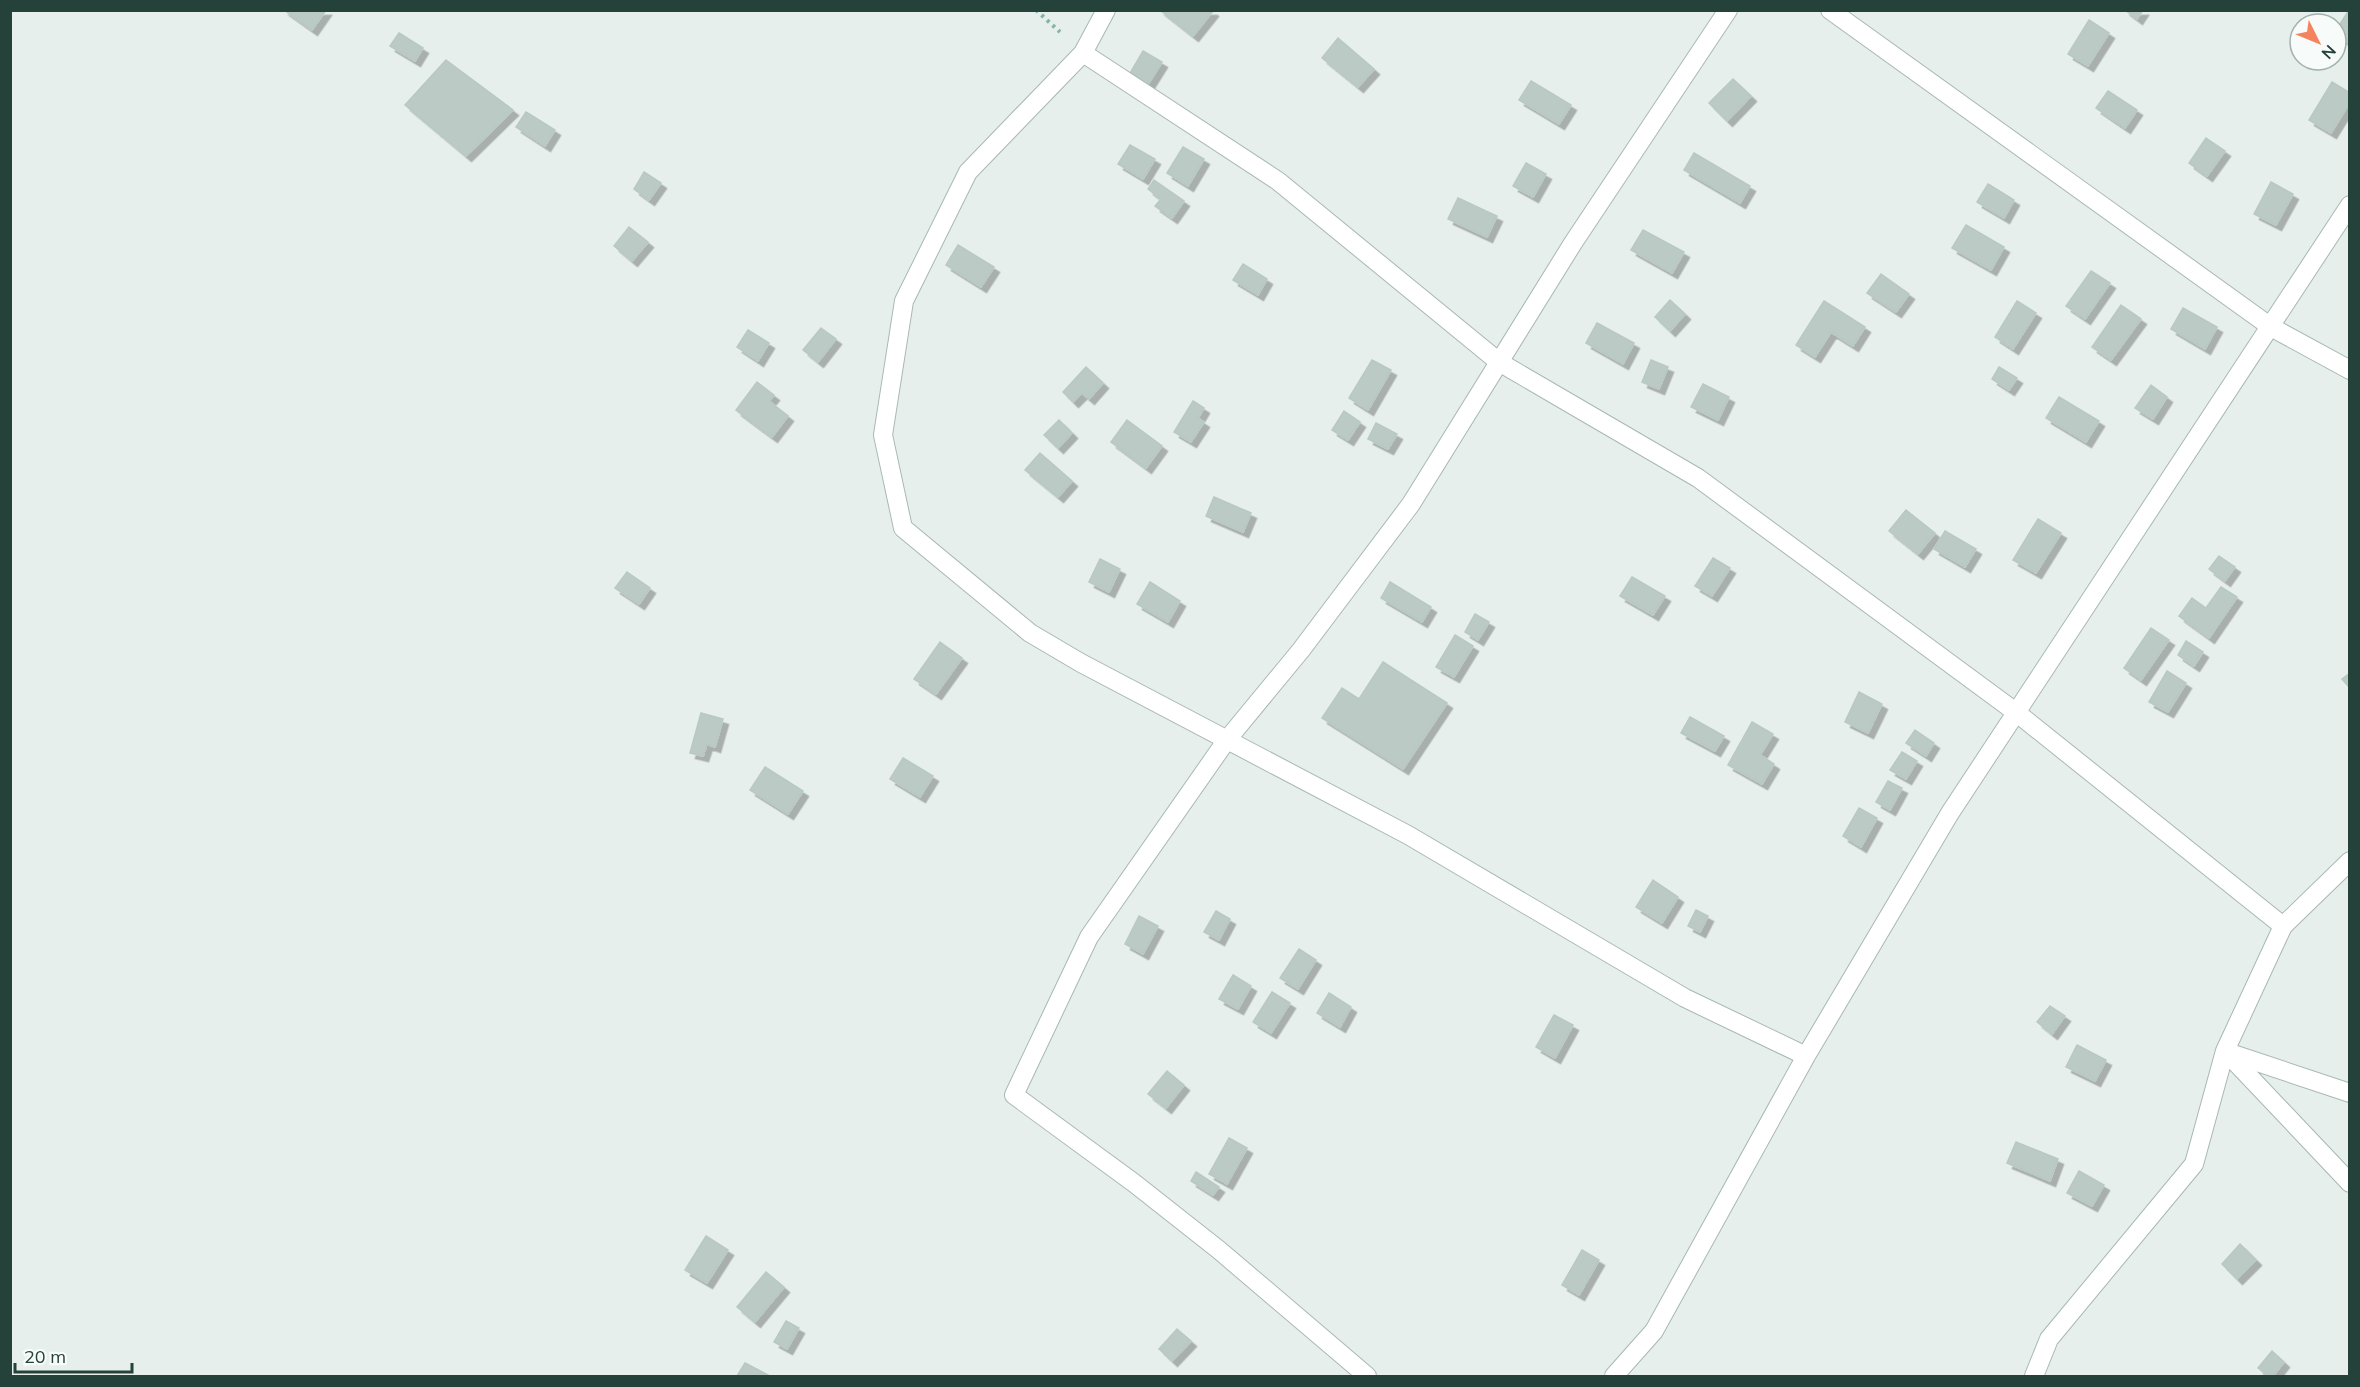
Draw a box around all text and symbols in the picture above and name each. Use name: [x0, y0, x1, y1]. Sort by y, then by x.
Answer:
north arrow: [2288, 12, 2348, 72]
text: N: [2318, 41, 2340, 63]
scale bar: [15, 1336, 132, 1374]
text: 20 m: [24, 1345, 66, 1368]

